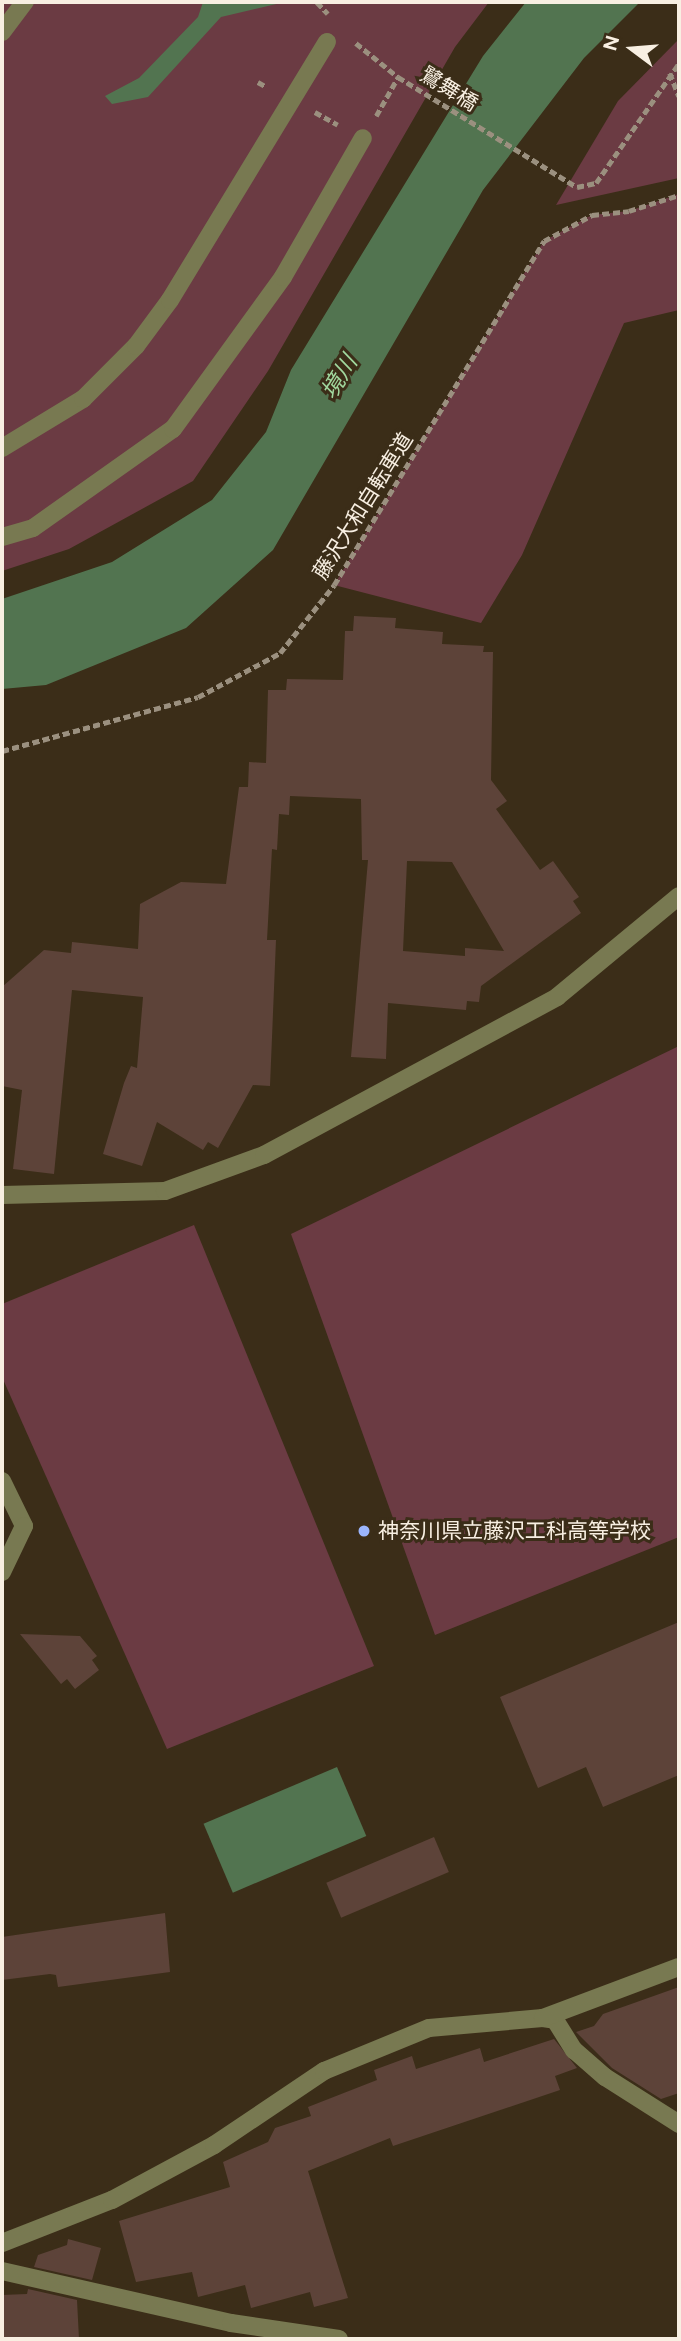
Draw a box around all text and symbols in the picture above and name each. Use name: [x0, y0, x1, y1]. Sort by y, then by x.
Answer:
north arrow: [597, 14, 667, 84]
text: N: [598, 33, 624, 53]
street label: 鷺舞橋: [416, 62, 482, 116]
water label: 境川: [315, 350, 363, 404]
street label: 藤沢大和自転車道: [308, 428, 418, 584]
place label: 神奈川県立藤沢工科高等学校: [378, 1518, 651, 1544]
marker: 神奈川県立藤沢工科高等学校: [356, 1523, 372, 1539]

